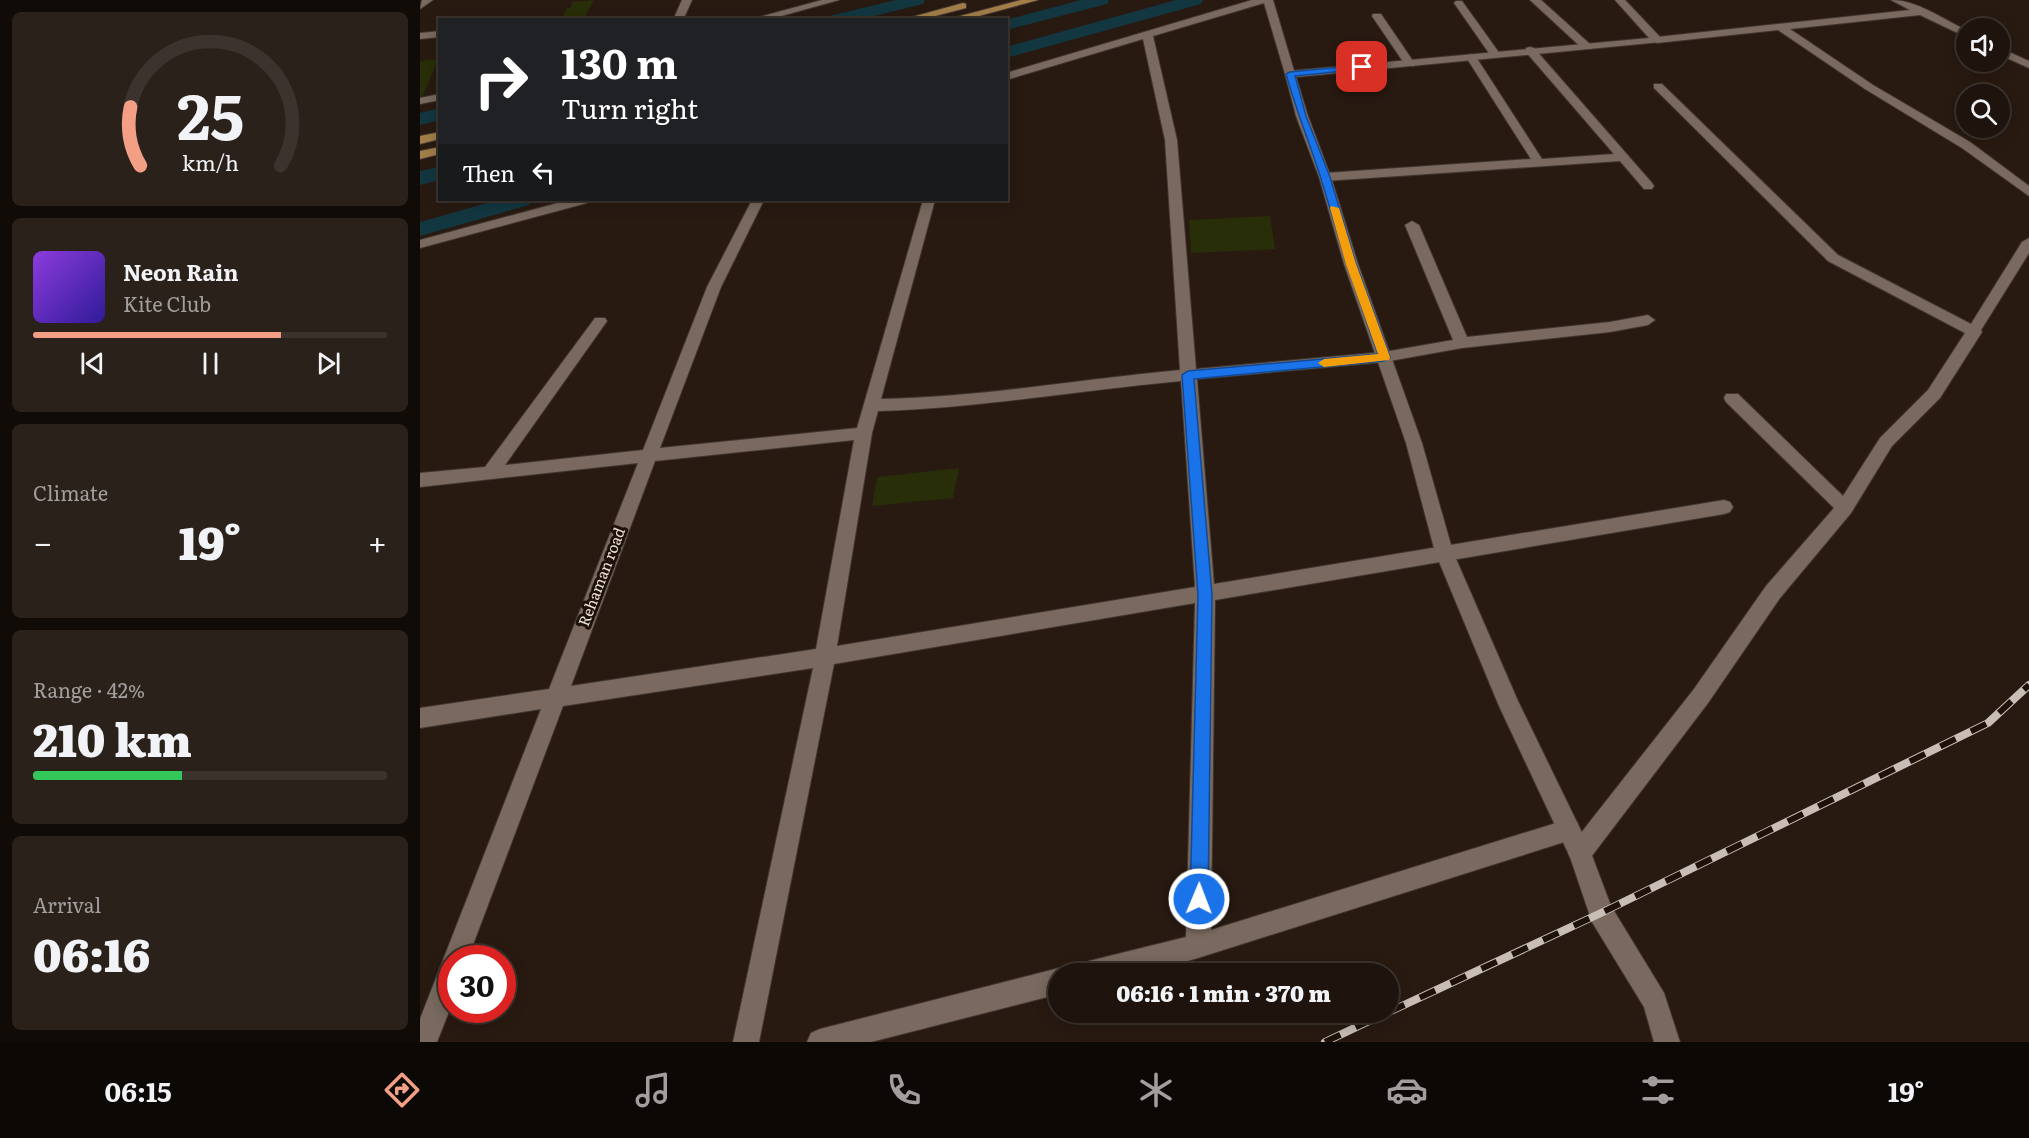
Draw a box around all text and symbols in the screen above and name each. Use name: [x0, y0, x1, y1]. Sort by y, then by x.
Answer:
map controls: [1956, 18, 2010, 138]
button: sound: [1956, 18, 2010, 72]
text: 130 m: [561, 30, 678, 92]
pin: [1336, 41, 1387, 92]
icon: right: [462, 42, 540, 120]
icon: arrive: [1345, 50, 1378, 83]
text: 25: [176, 67, 244, 159]
button: search: [1956, 84, 2010, 138]
text: Turn right: [561, 87, 698, 127]
text: km/h: [181, 146, 239, 178]
text: Then: [462, 156, 515, 189]
icon: left: [527, 156, 560, 189]
text: Neon Rain: [123, 255, 239, 288]
text: Kite Club: [123, 288, 211, 318]
icon: previous: [76, 347, 109, 380]
icon: pause: [194, 347, 227, 380]
icon: next: [312, 347, 345, 380]
text: Climate: [33, 477, 108, 507]
text: 19°: [179, 507, 241, 574]
text: −: [33, 516, 52, 565]
text: +: [368, 516, 387, 565]
street label: Rehaman road: [571, 524, 630, 629]
text: Range · 42%: [33, 674, 145, 704]
text: 210 km: [33, 704, 192, 771]
position arrow: [1167, 867, 1231, 931]
text: Arrival: [33, 889, 101, 919]
text: 06:16: [33, 919, 150, 986]
speed limit sign: 30: [438, 945, 516, 1023]
text: 06:16 · 1 min · 370 m: [1116, 976, 1331, 1009]
icon: directions: [381, 1069, 423, 1111]
icon: music: [632, 1069, 674, 1111]
icon: phone: [883, 1069, 925, 1111]
icon: climate: [1135, 1069, 1177, 1111]
icon: car: [1386, 1069, 1428, 1111]
icon: filters: [1637, 1069, 1679, 1111]
text: 06:15: [105, 1070, 172, 1110]
text: 19°: [1888, 1070, 1924, 1110]

